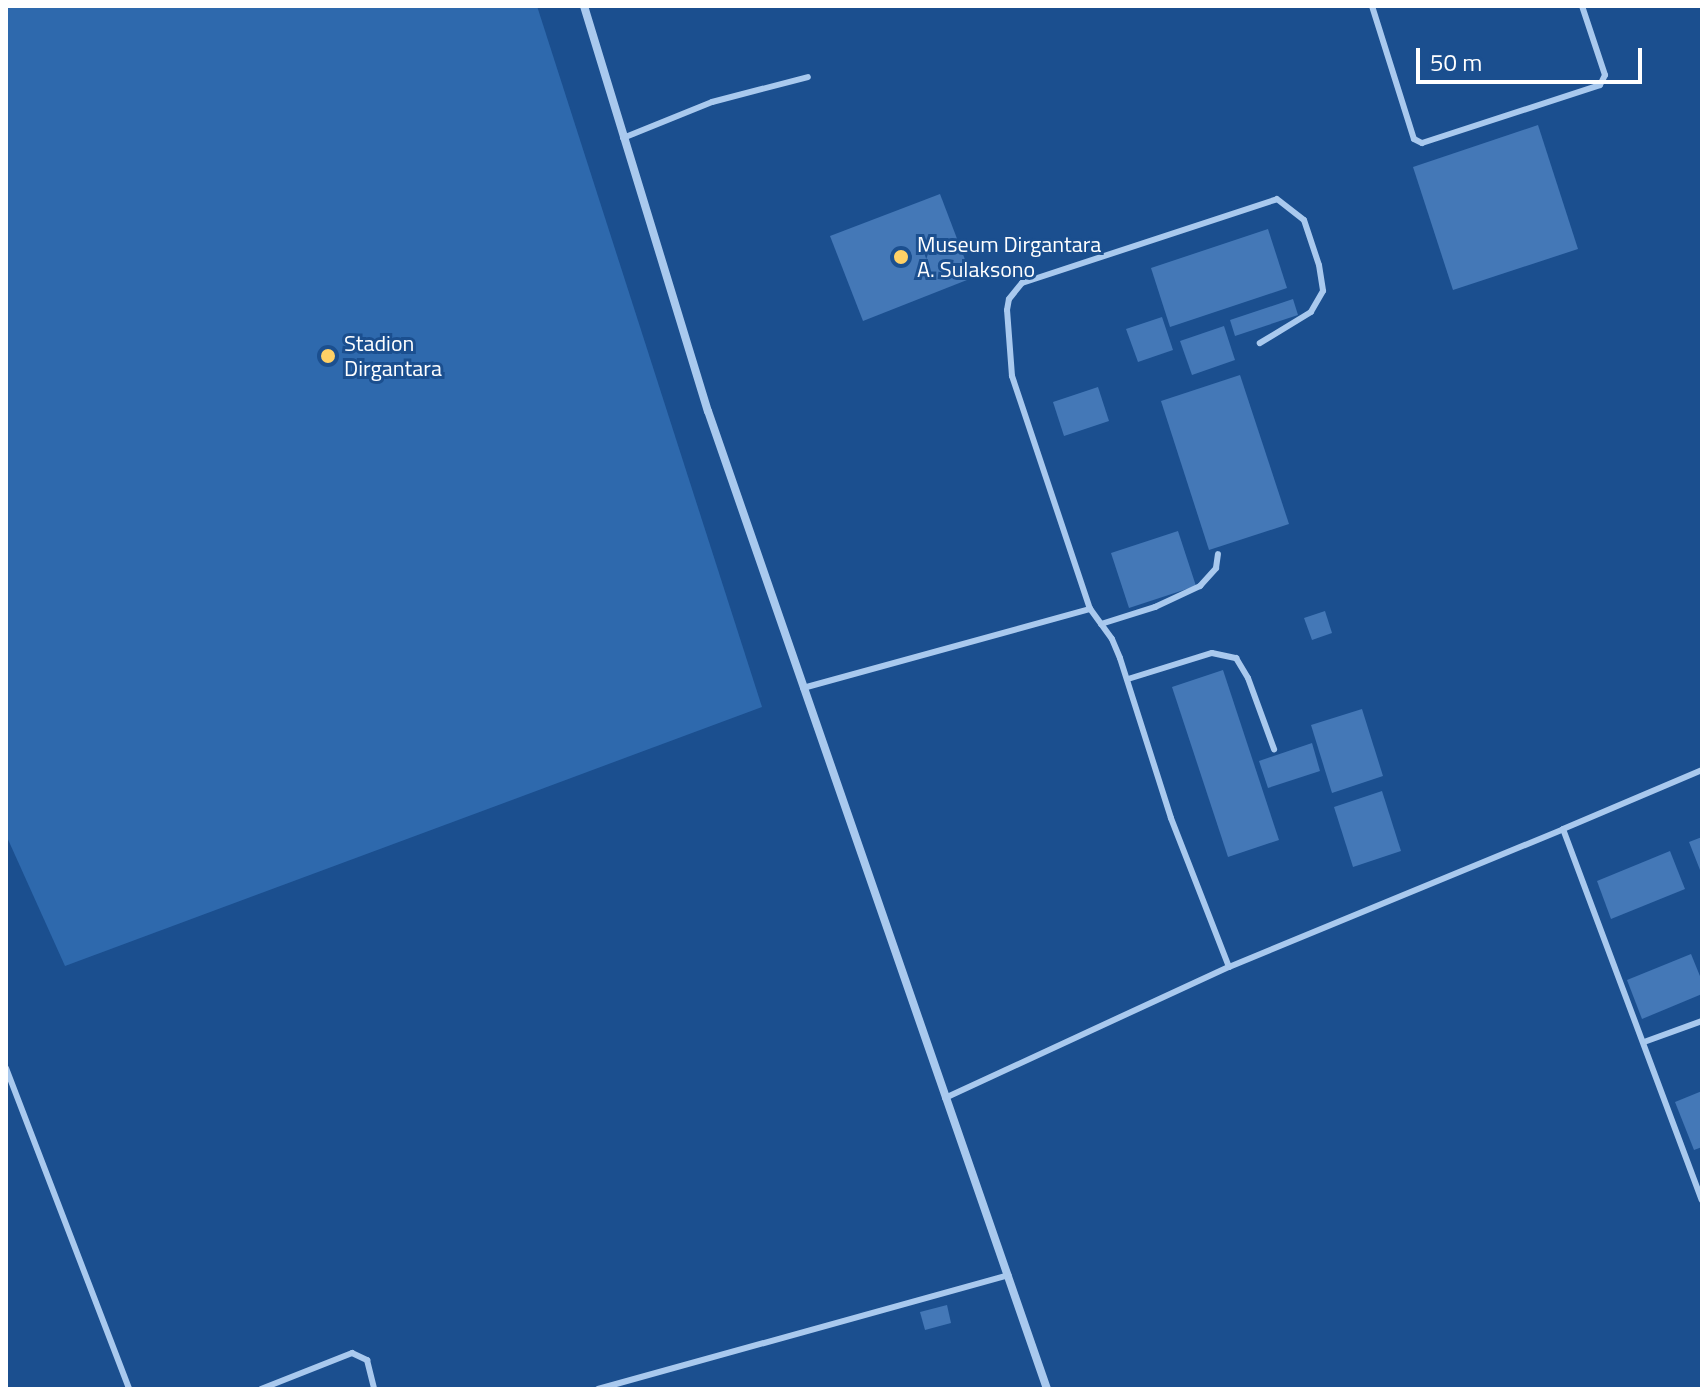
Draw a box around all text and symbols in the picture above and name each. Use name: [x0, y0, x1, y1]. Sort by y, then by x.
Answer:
scale bar: [1420, 32, 1646, 82]
text: 50 m: [1430, 44, 1482, 80]
place label: Museum Dirgantara A. Sulaksono: [917, 231, 1101, 282]
marker: Museum Dirgantara A. Sulaksono: [892, 248, 910, 266]
place label: Stadion Dirgantara: [344, 330, 442, 382]
marker: Stadion Dirgantara: [319, 347, 337, 365]

